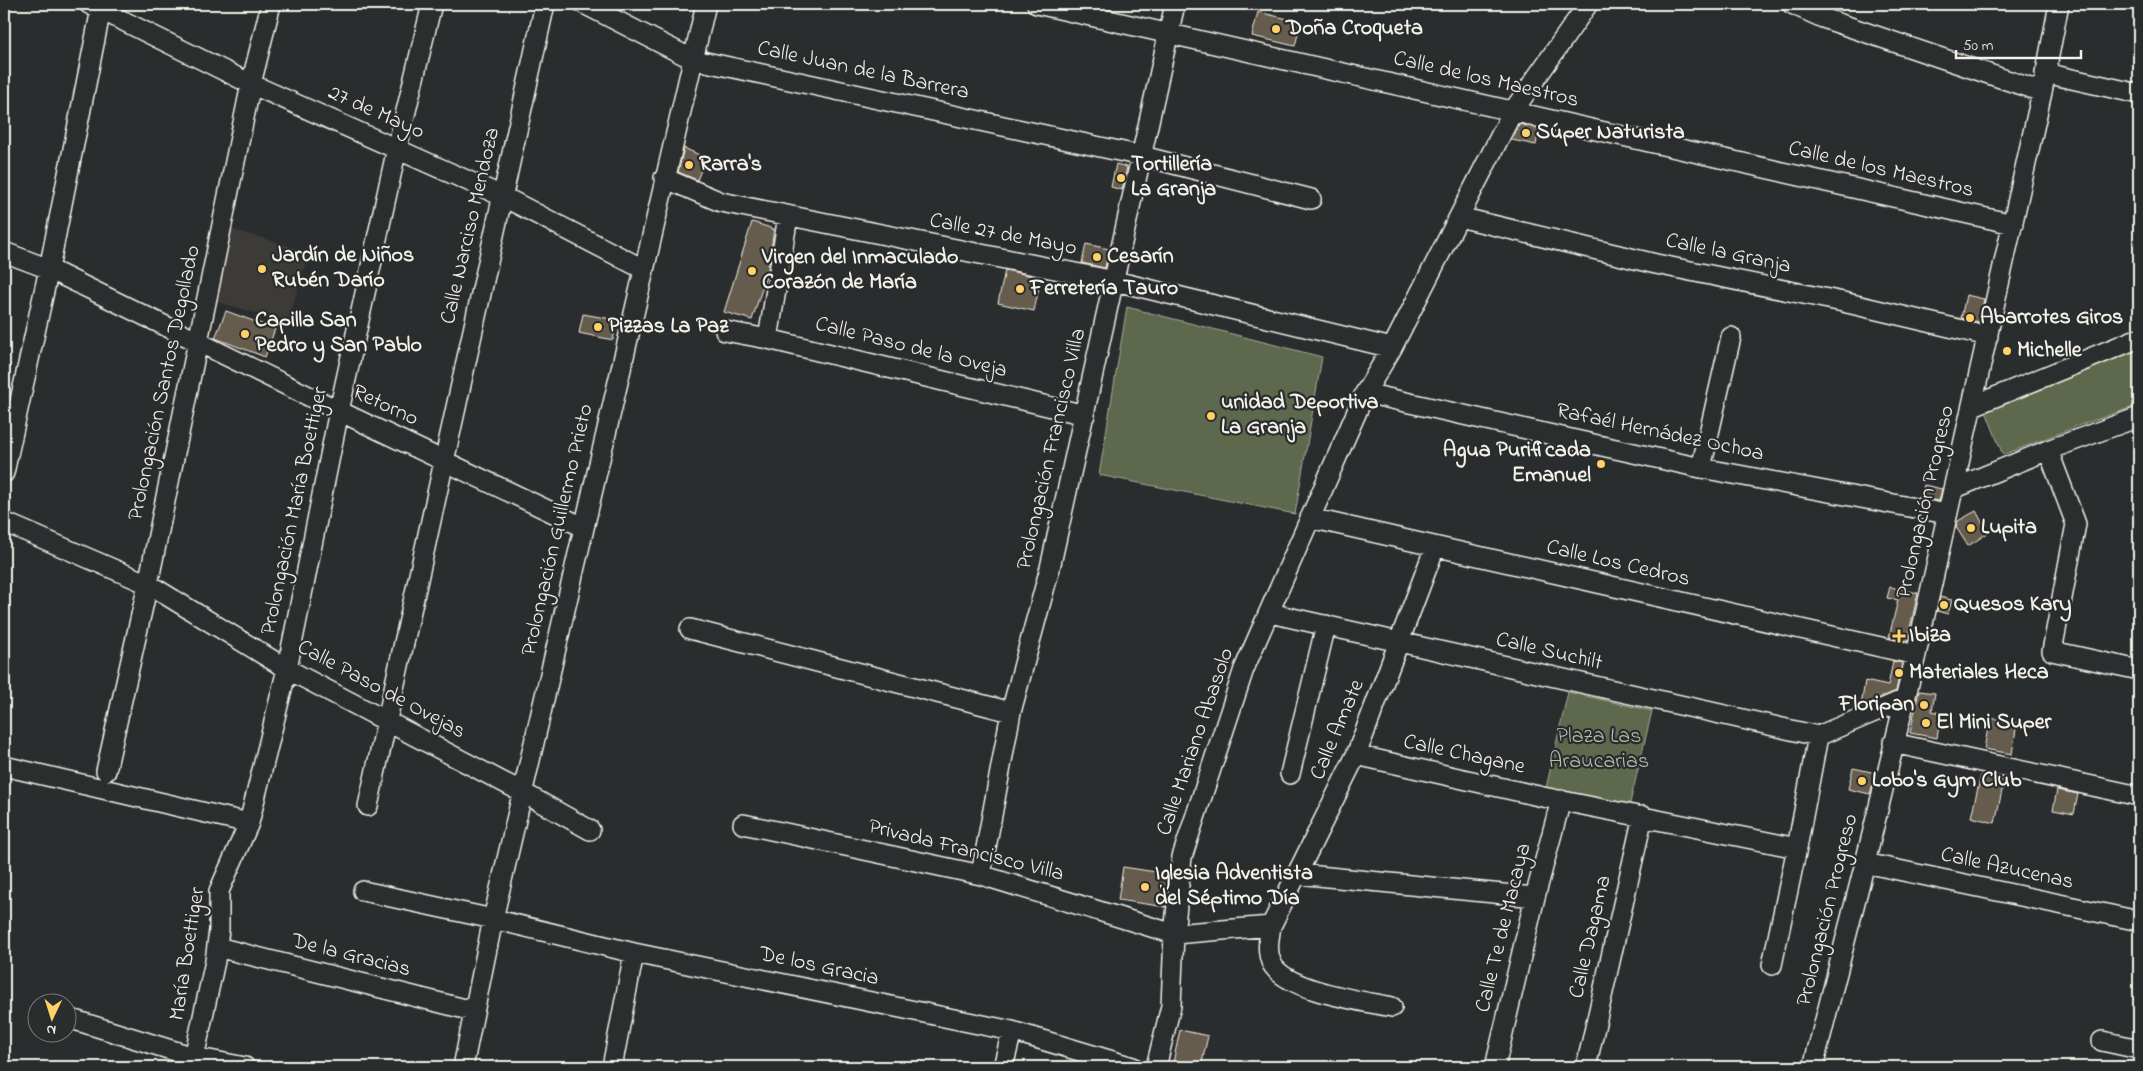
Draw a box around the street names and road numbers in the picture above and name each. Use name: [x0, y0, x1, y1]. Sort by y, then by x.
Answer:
street label: Calle Juan de la Barrera: [754, 33, 972, 109]
street label: Calle de los Maestros: [1390, 43, 1582, 117]
street label: 27 de Mayo: [322, 77, 429, 149]
street label: Calle Narciso Mendoza: [433, 124, 509, 328]
street label: Calle de los Maestros: [1785, 133, 1977, 207]
street label: Calle 27 de Mayo: [926, 205, 1079, 266]
street label: Calle la Granja: [1662, 225, 1794, 283]
street label: Prolongación Santos Degollado: [120, 243, 211, 524]
street label: Calle Paso de la Oveja: [812, 309, 1010, 387]
street label: Prolongación Francisco Villa: [1009, 325, 1096, 573]
street label: Retorno: [347, 377, 423, 435]
street label: Prolongación María Boettiger: [253, 384, 338, 638]
street label: Rafaél Hernádez Ochoa: [1553, 395, 1767, 471]
street label: Prolongación Guillermo Prieto: [513, 401, 604, 659]
street label: Prolongación Progreso: [1888, 402, 1965, 602]
street label: Calle Los Cedros: [1543, 532, 1693, 596]
street label: Calle Suchilt: [1492, 624, 1606, 680]
street label: Calle Paso de Ovejas: [291, 632, 471, 748]
street label: Calle Mariano Abasolo: [1149, 644, 1243, 840]
street label: Calle Amate: [1302, 675, 1374, 785]
street label: Calle Chagane: [1400, 726, 1528, 785]
street label: Prolongación Progreso: [1789, 810, 1868, 1010]
street label: Privada Francisco Villa: [865, 811, 1067, 891]
street label: Calle Azucenas: [1937, 839, 2077, 899]
street label: Calle Te de Macaya: [1468, 840, 1541, 1016]
street label: Calle Dagama: [1561, 872, 1622, 1002]
street label: María Boettiger: [162, 885, 215, 1023]
street label: De la Gracias: [287, 925, 414, 986]
street label: De los Gracia: [755, 939, 882, 995]

